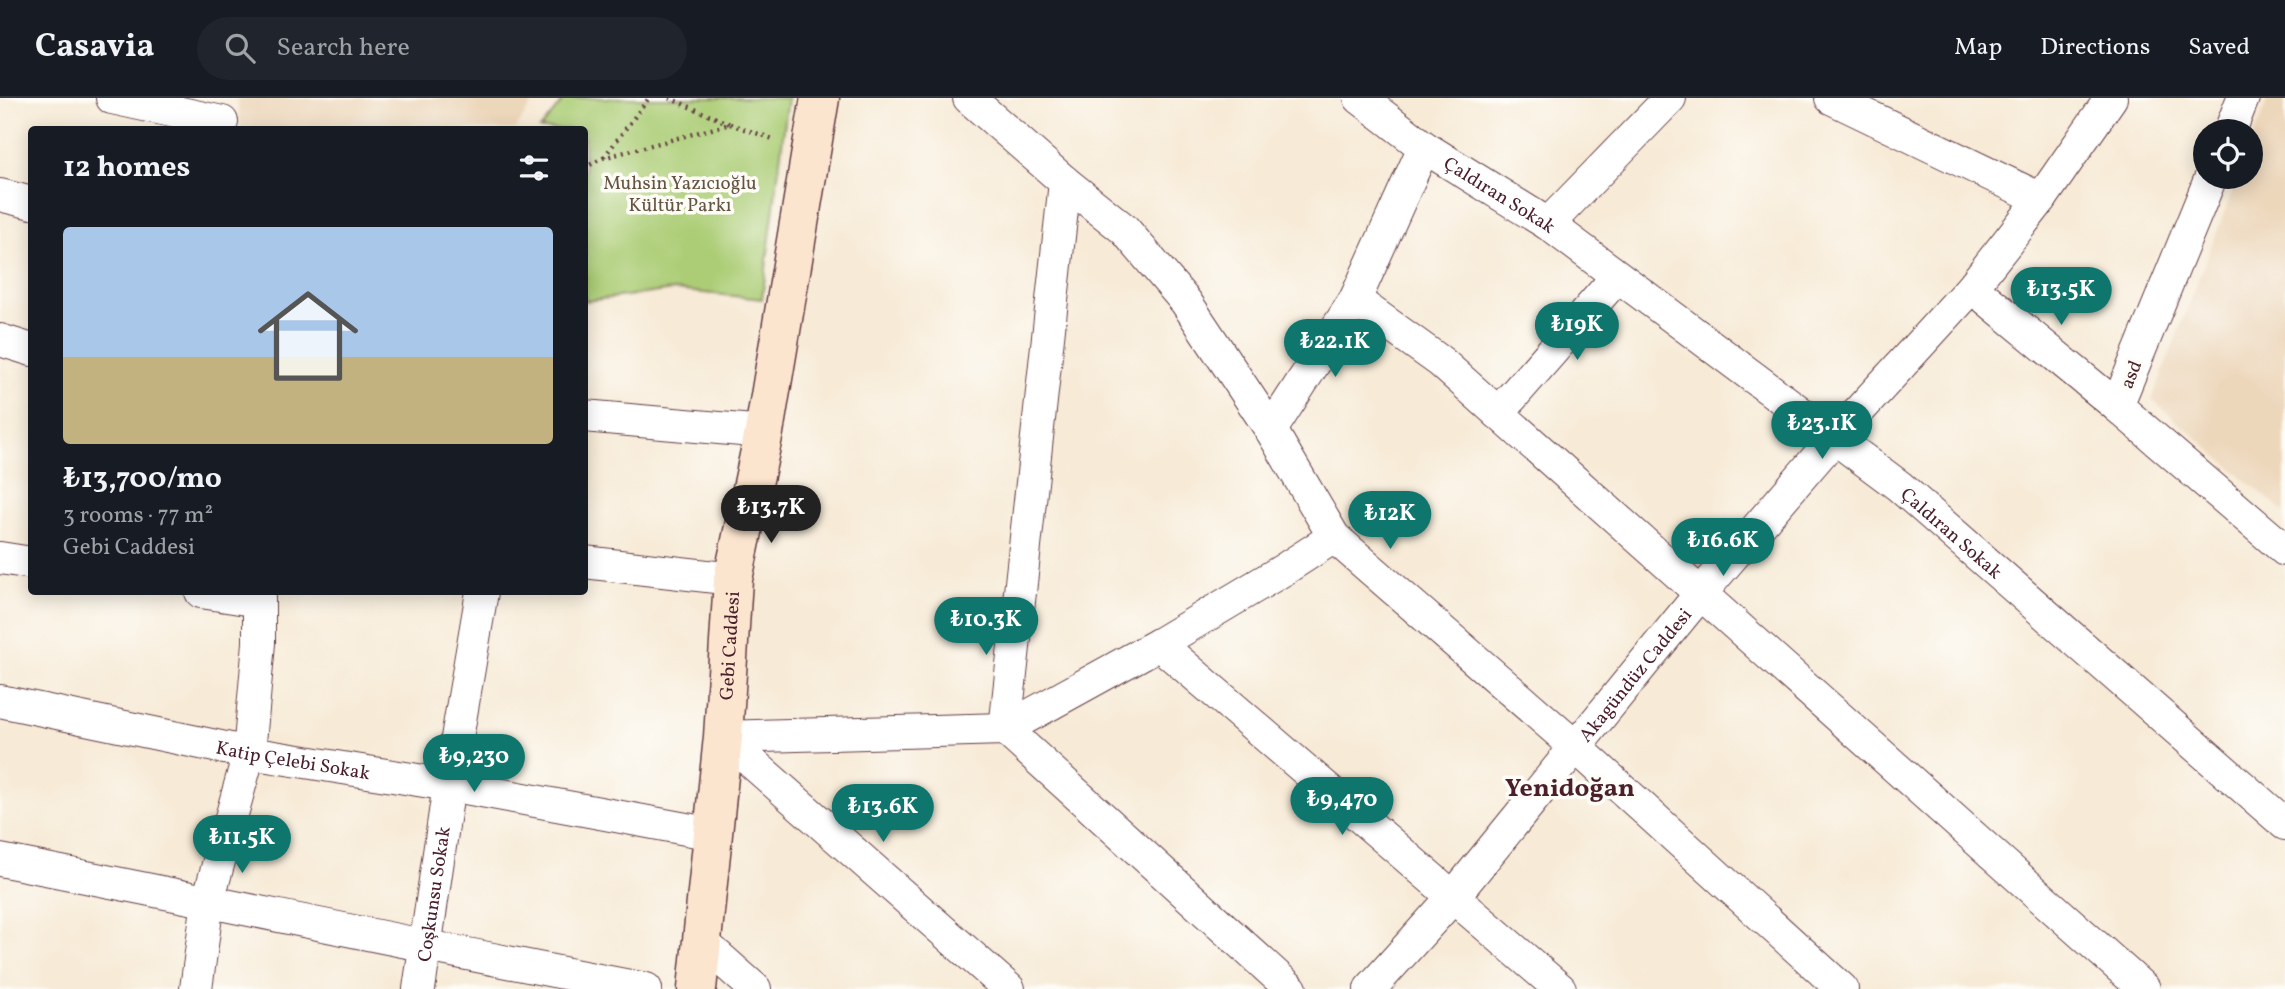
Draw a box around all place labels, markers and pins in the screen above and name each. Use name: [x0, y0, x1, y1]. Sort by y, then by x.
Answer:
pin: ₺13.5K: [2004, 268, 2118, 327]
pin: ₺19K: [1536, 302, 1618, 362]
pin: ₺22.1K: [1278, 320, 1392, 379]
pin: ₺23.1K: [1765, 402, 1879, 461]
pin: ₺13.7K: [714, 486, 828, 545]
pin: ₺12K: [1349, 491, 1431, 551]
pin: ₺16.6K: [1666, 518, 1780, 578]
pin: ₺10.3K: [929, 598, 1043, 657]
pin: ₺9,230: [417, 734, 531, 794]
pin: ₺9,470: [1285, 778, 1399, 837]
pin: ₺13.6K: [826, 784, 940, 844]
pin: ₺11.5K: [185, 816, 299, 875]

